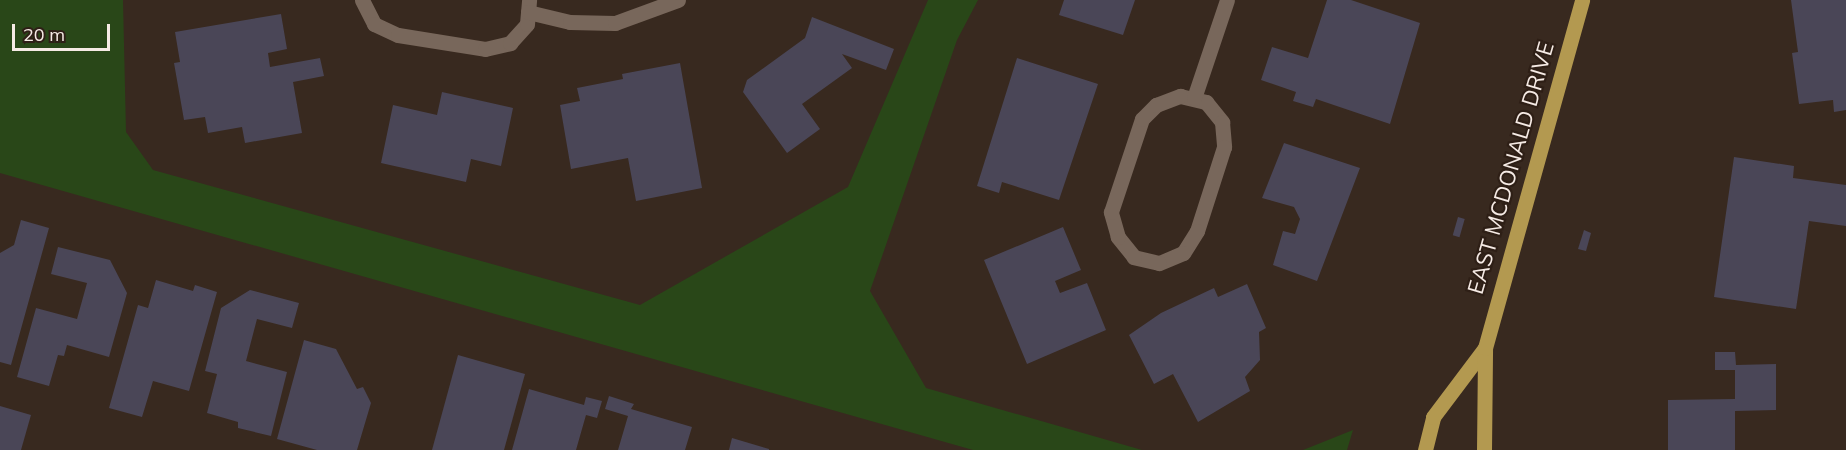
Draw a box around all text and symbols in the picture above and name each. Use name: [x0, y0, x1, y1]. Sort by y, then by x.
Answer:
scale bar: [15, 12, 112, 50]
text: 20 m: [23, 23, 65, 46]
street label: EAST MCDONALD DRIVE: [1462, 39, 1560, 297]

